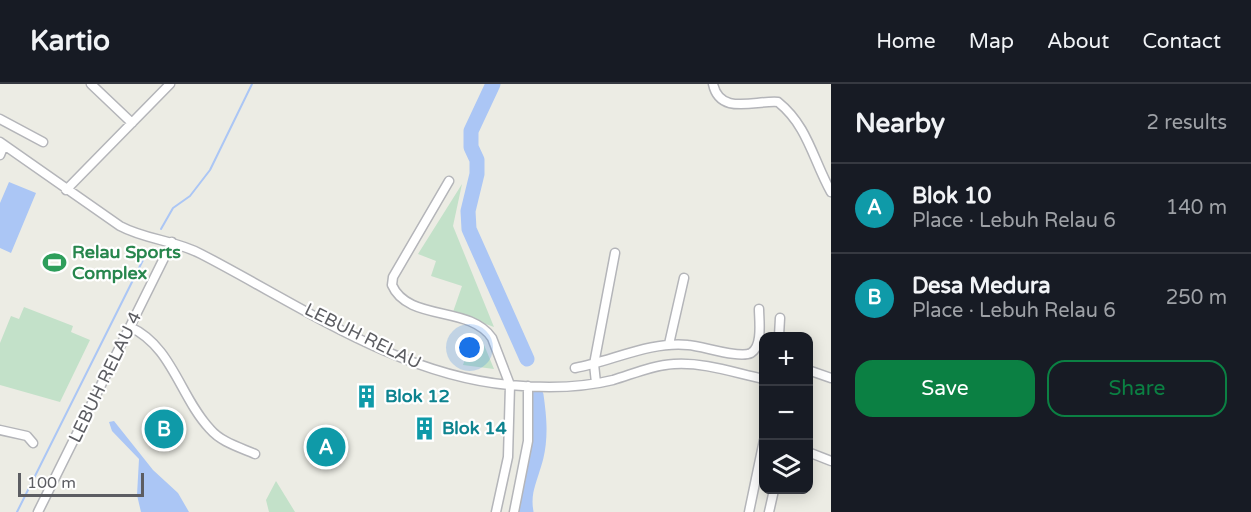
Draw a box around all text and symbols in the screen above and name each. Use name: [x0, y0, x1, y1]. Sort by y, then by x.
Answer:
text: Kartio: [30, 24, 110, 58]
text: Home: [876, 29, 936, 54]
text: Map: [969, 29, 1014, 54]
text: About: [1047, 29, 1109, 54]
text: Contact: [1142, 29, 1221, 54]
text: Nearby: [855, 108, 945, 139]
text: 2 results: [1147, 111, 1227, 135]
text: Blok 10: [912, 183, 991, 209]
text: A: [867, 196, 882, 220]
text: 140 m: [1166, 196, 1227, 220]
text: Place · Lebuh Relau 6: [912, 209, 1116, 233]
place label: Relau Sports Complex: [72, 241, 181, 284]
sports icon: Relau Sports Complex: [41, 249, 67, 275]
text: Desa Medura: [912, 273, 1051, 299]
text: B: [868, 286, 881, 310]
text: 250 m: [1166, 286, 1227, 310]
street label: LEBUH RELAU: [301, 298, 425, 374]
text: Place · Lebuh Relau 6: [912, 299, 1116, 323]
street label: LEBUH RELAU 4: [64, 308, 146, 446]
map controls: [759, 332, 813, 494]
button: +: [759, 332, 813, 386]
your location: [455, 333, 484, 362]
button: Save: [855, 360, 1035, 417]
button: Share: [1047, 360, 1227, 417]
building icon: Blok 12: [354, 383, 380, 409]
place label: Blok 12: [385, 385, 450, 407]
button: −: [759, 386, 813, 440]
pin: B: [144, 406, 184, 452]
building icon: Blok 14: [411, 415, 437, 441]
place label: Blok 14: [442, 417, 508, 439]
pin: A: [306, 424, 346, 470]
button: layers: [759, 440, 813, 494]
scale bar: [18, 470, 144, 498]
text: 100 m: [27, 473, 76, 493]

